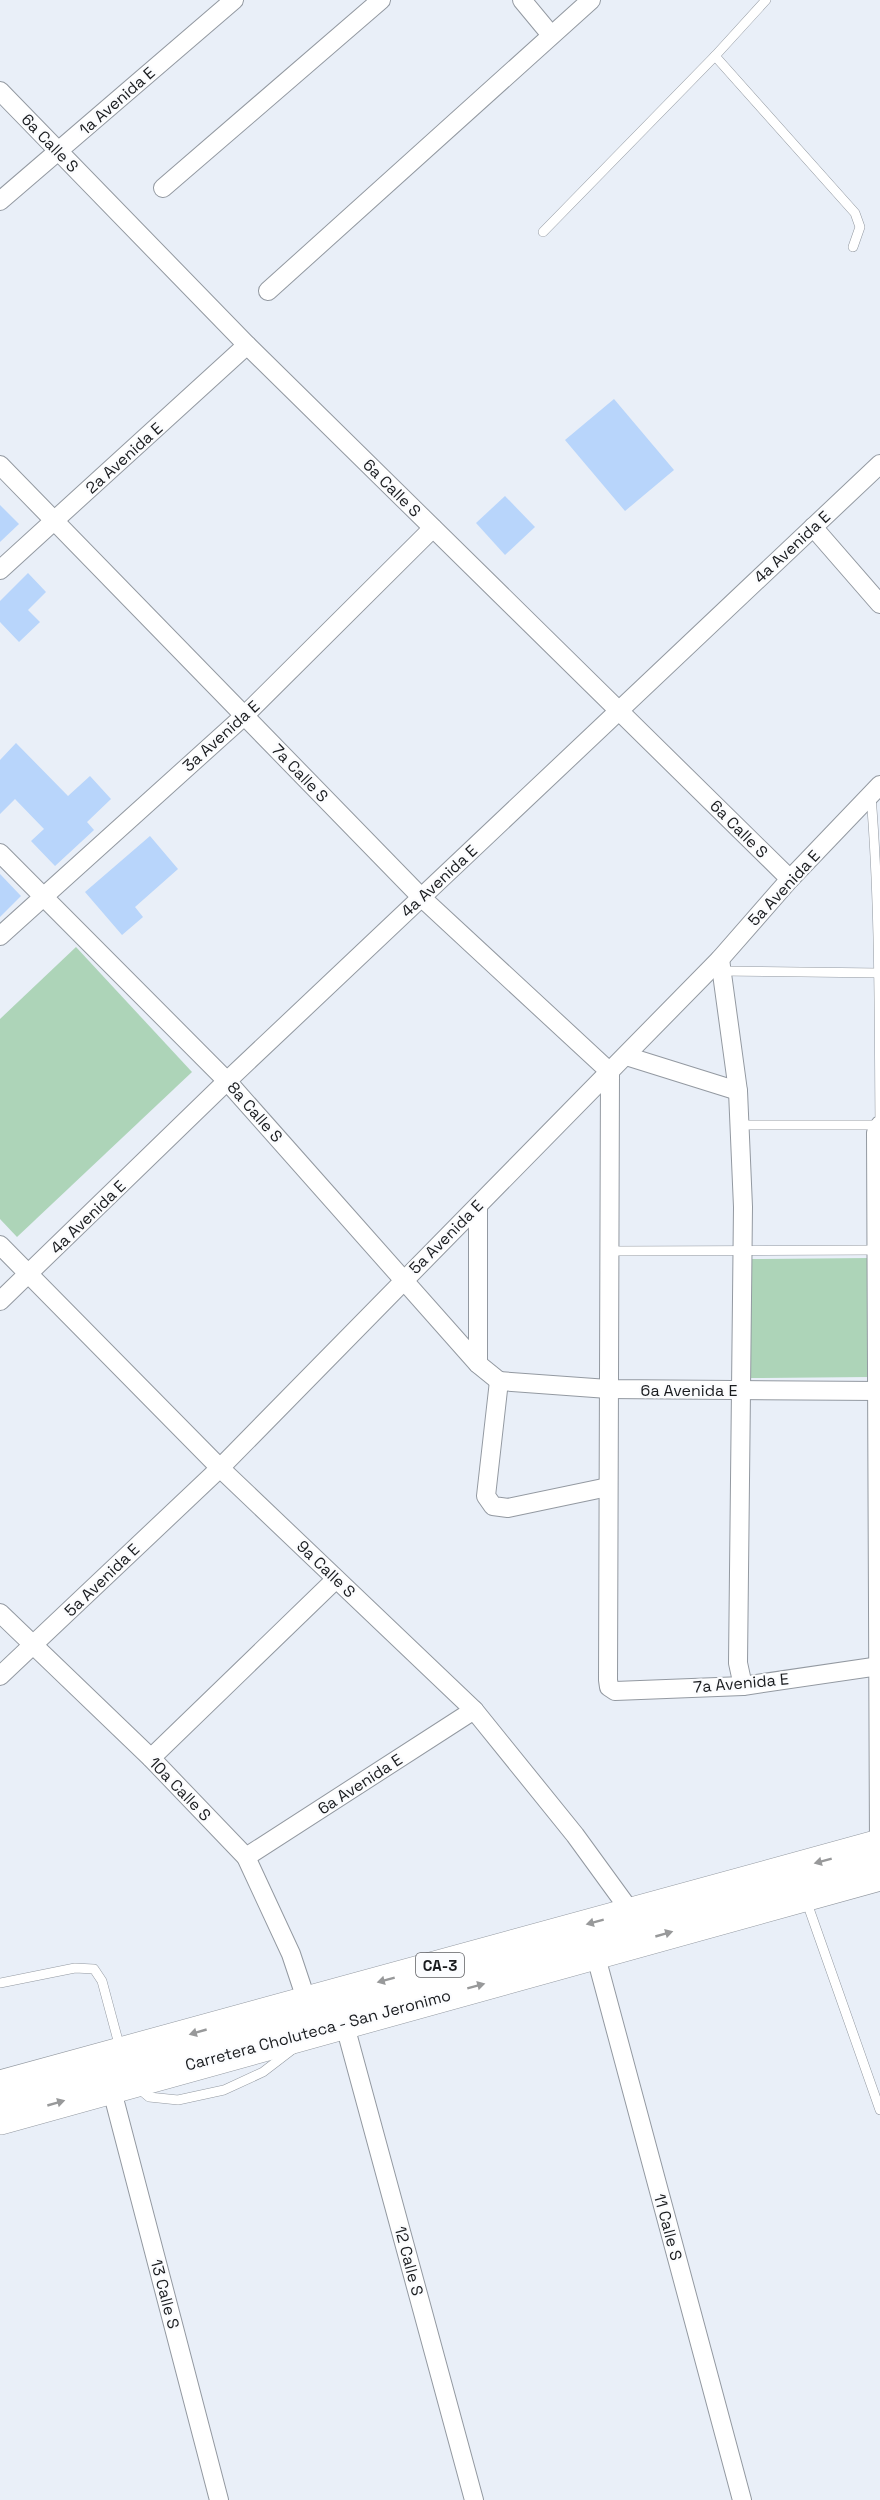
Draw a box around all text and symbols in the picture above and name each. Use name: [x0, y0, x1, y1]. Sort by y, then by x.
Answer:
street label: 1a Avenida E: [75, 62, 159, 140]
street label: 6a Calle S: [17, 109, 83, 177]
street label: 2a Avenida E: [81, 418, 167, 498]
street label: 6a Calle S: [358, 454, 426, 522]
street label: 4a Avenida E: [749, 506, 835, 588]
street label: 3a Avenida E: [178, 696, 264, 776]
street label: 7a Calle S: [267, 739, 333, 807]
street label: 6a Calle S: [705, 795, 773, 863]
street label: 4a Avenida E: [396, 840, 482, 922]
street label: 5a Avenida E: [743, 846, 825, 930]
street label: 8a Calle S: [223, 1077, 287, 1147]
street label: 4a Avenida E: [46, 1176, 130, 1258]
street label: 5a Avenida E: [404, 1195, 488, 1279]
street label: 6a Avenida E: [641, 1380, 737, 1401]
street label: 9a Calle S: [292, 1536, 360, 1602]
street label: 5a Avenida E: [60, 1539, 144, 1621]
street label: 7a Avenida E: [692, 1668, 790, 1698]
street label: 6a Avenida E: [314, 1749, 406, 1819]
street label: 10a Calle S: [144, 1753, 216, 1826]
one-way arrow: [814, 1857, 832, 1866]
one-way arrow: [585, 1918, 604, 1928]
one-way arrow: [655, 1929, 673, 1938]
road number: CA-3: [416, 1953, 464, 1977]
one-way arrow: [377, 1976, 395, 1985]
one-way arrow: [468, 1981, 486, 1990]
street label: Carretera Choluteca - San Jeronimo: [183, 1984, 453, 2076]
one-way arrow: [189, 2028, 207, 2037]
one-way arrow: [47, 2097, 65, 2107]
street label: 11 Calle S: [649, 2191, 687, 2263]
street label: 12 Calle S: [390, 2224, 428, 2298]
street label: 13 Calle S: [146, 2257, 184, 2331]

